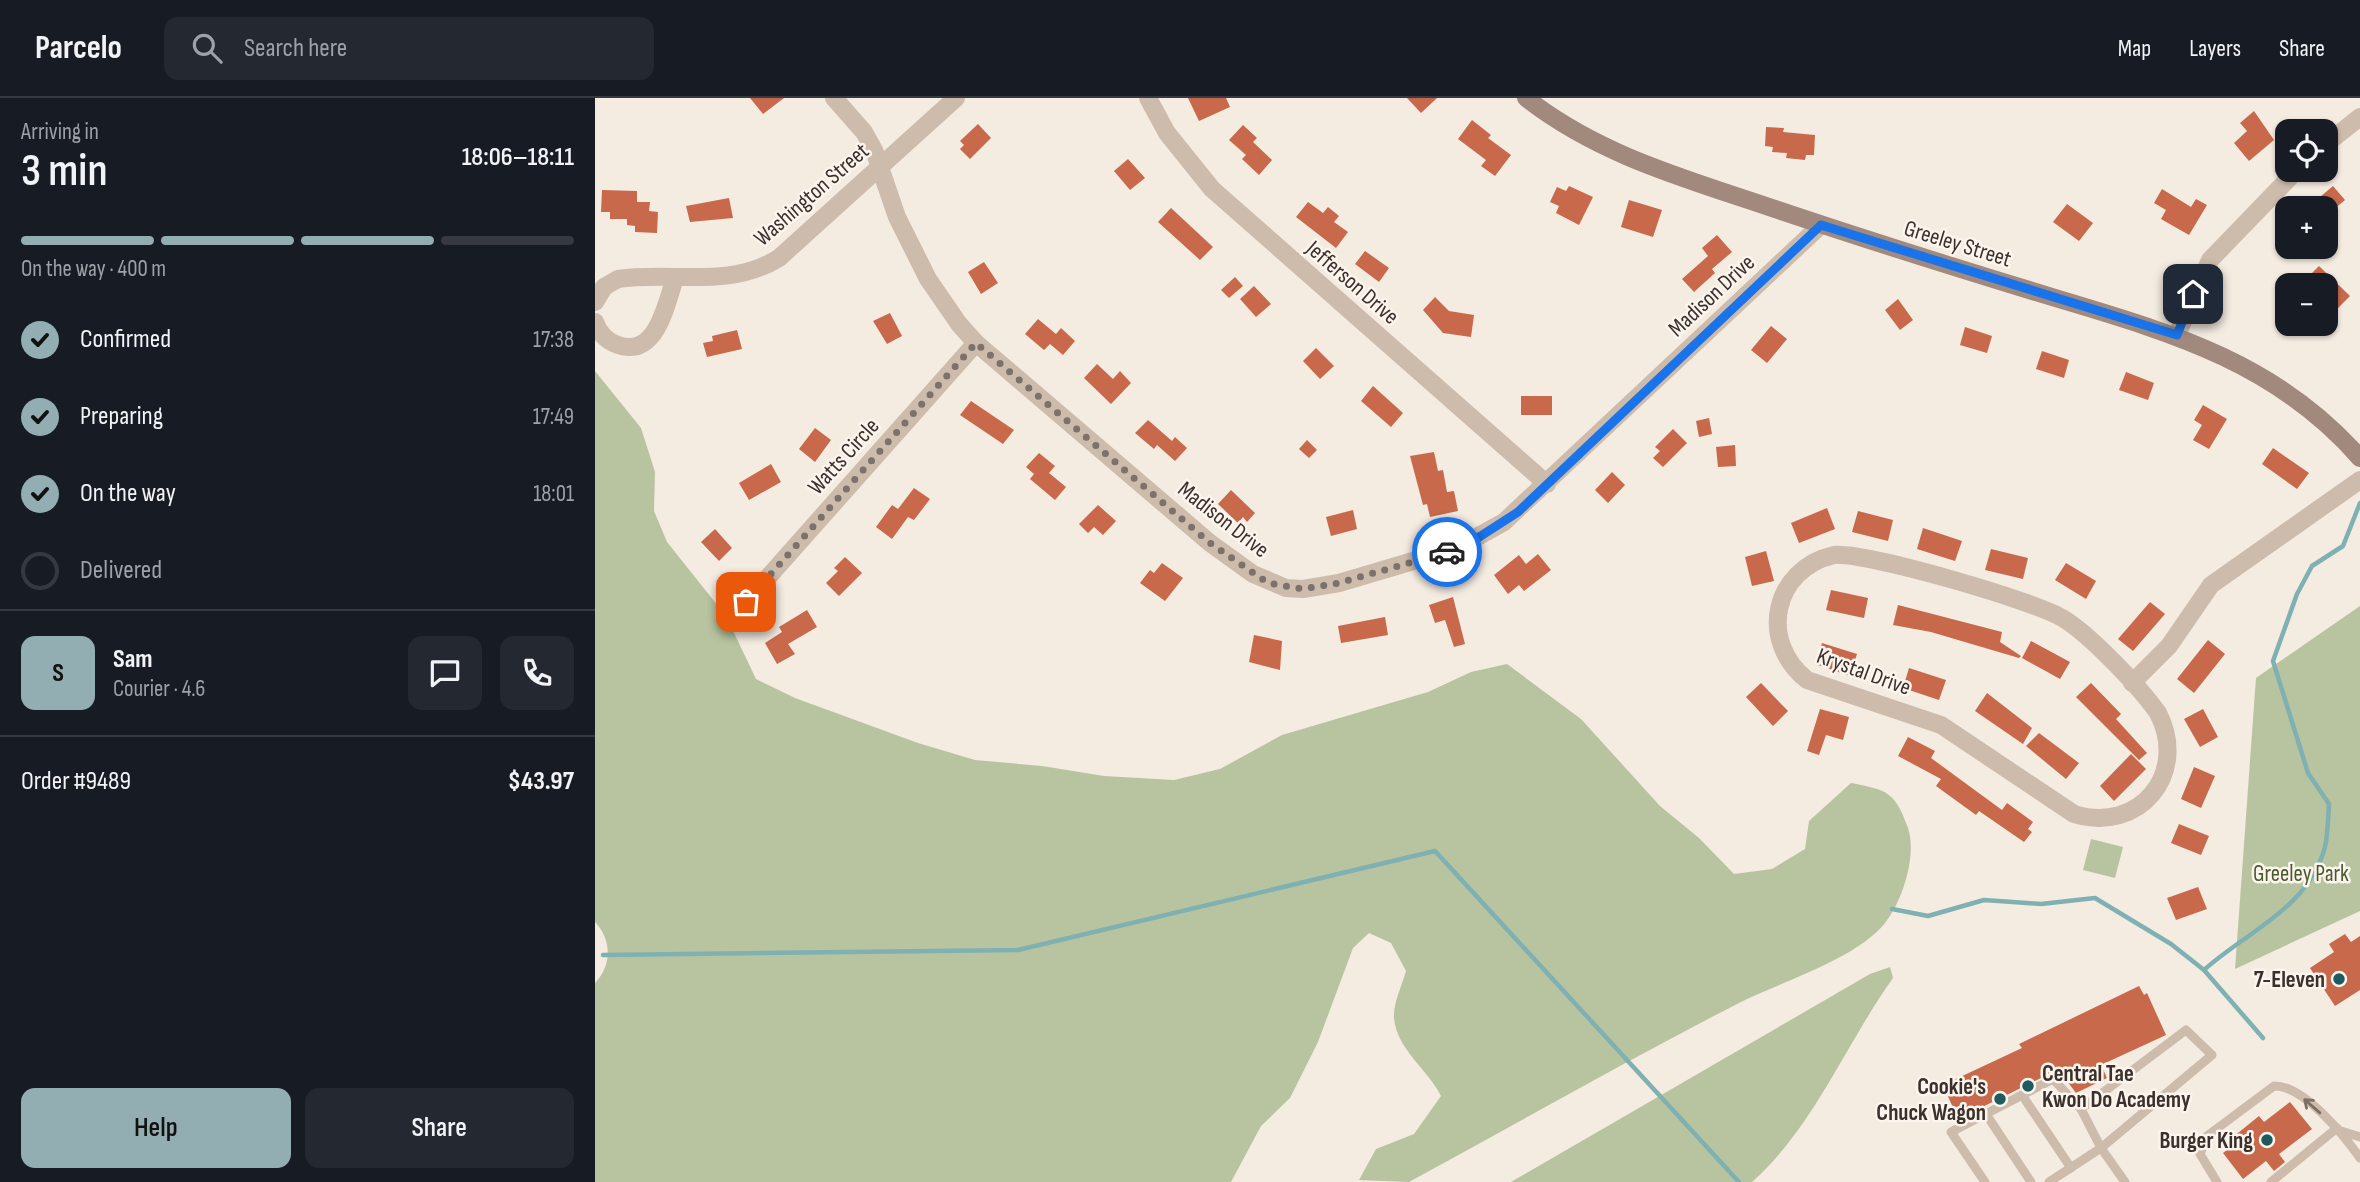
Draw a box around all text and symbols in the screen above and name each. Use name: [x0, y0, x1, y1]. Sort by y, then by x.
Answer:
search box: [164, 17, 654, 80]
text: Parcelo: [35, 28, 122, 68]
icon: search: [188, 29, 226, 67]
text: Search here: [244, 33, 347, 64]
text: Map: [2118, 34, 2151, 63]
text: Layers: [2189, 34, 2241, 63]
text: Share: [2279, 34, 2325, 63]
text: Arriving in: [21, 118, 99, 146]
map controls: [2275, 119, 2338, 336]
button: locate: [2275, 119, 2338, 182]
street label: Washington Street: [749, 137, 875, 252]
text: 18:06–18:11: [462, 142, 574, 173]
text: 3 min: [21, 144, 108, 199]
button: +: [2275, 196, 2338, 259]
street label: Greeley Street: [1901, 214, 2015, 274]
street label: Jefferson Drive: [1300, 234, 1404, 331]
street label: Madison Drive: [1663, 249, 1761, 343]
text: On the way · 400 m: [21, 255, 166, 283]
pin: [2163, 264, 2223, 324]
button: −: [2275, 273, 2338, 336]
icon: home: [2174, 275, 2212, 313]
icon: check: [21, 321, 59, 359]
text: Confirmed: [80, 324, 171, 355]
text: 17:38: [533, 326, 574, 354]
icon: check: [21, 398, 59, 436]
text: Preparing: [80, 401, 163, 432]
text: 17:49: [533, 403, 574, 431]
street label: Watts Circle: [802, 413, 885, 501]
icon: check: [21, 475, 59, 513]
street label: Madison Drive: [1172, 476, 1275, 564]
text: On the way: [80, 478, 176, 509]
text: 18:01: [533, 480, 574, 508]
courier: [1412, 517, 1482, 587]
icon: car: [1428, 533, 1466, 571]
text: Delivered: [80, 555, 162, 586]
pin: [716, 572, 776, 632]
icon: bag: [727, 583, 765, 621]
button: chat: [408, 636, 482, 710]
button: phone: [500, 636, 574, 710]
street label: Krystal Drive: [1813, 642, 1915, 702]
text: Sam: [113, 644, 153, 675]
text: S: [52, 658, 64, 689]
text: Courier · 4.6: [113, 675, 205, 703]
text: Order #9489: [21, 766, 131, 797]
text: $43.97: [508, 766, 574, 797]
park label: Greeley Park: [2253, 860, 2349, 888]
place label: 7-Eleven: [2254, 966, 2325, 994]
marker: 7-Eleven: [2331, 971, 2347, 987]
place label: Central Tae Kwon Do Academy: [2042, 1060, 2191, 1114]
place label: Cookie's Chuck Wagon: [1876, 1073, 1986, 1127]
marker: Central Tae Kwon Do Academy: [2020, 1078, 2036, 1094]
button: Help: [21, 1088, 291, 1168]
button: Share: [305, 1088, 574, 1168]
marker: Cookie's Chuck Wagon: [1992, 1091, 2008, 1107]
one-way arrow: [2303, 1098, 2321, 1114]
place label: Burger King: [2159, 1127, 2253, 1155]
marker: Burger King: [2259, 1132, 2275, 1148]

